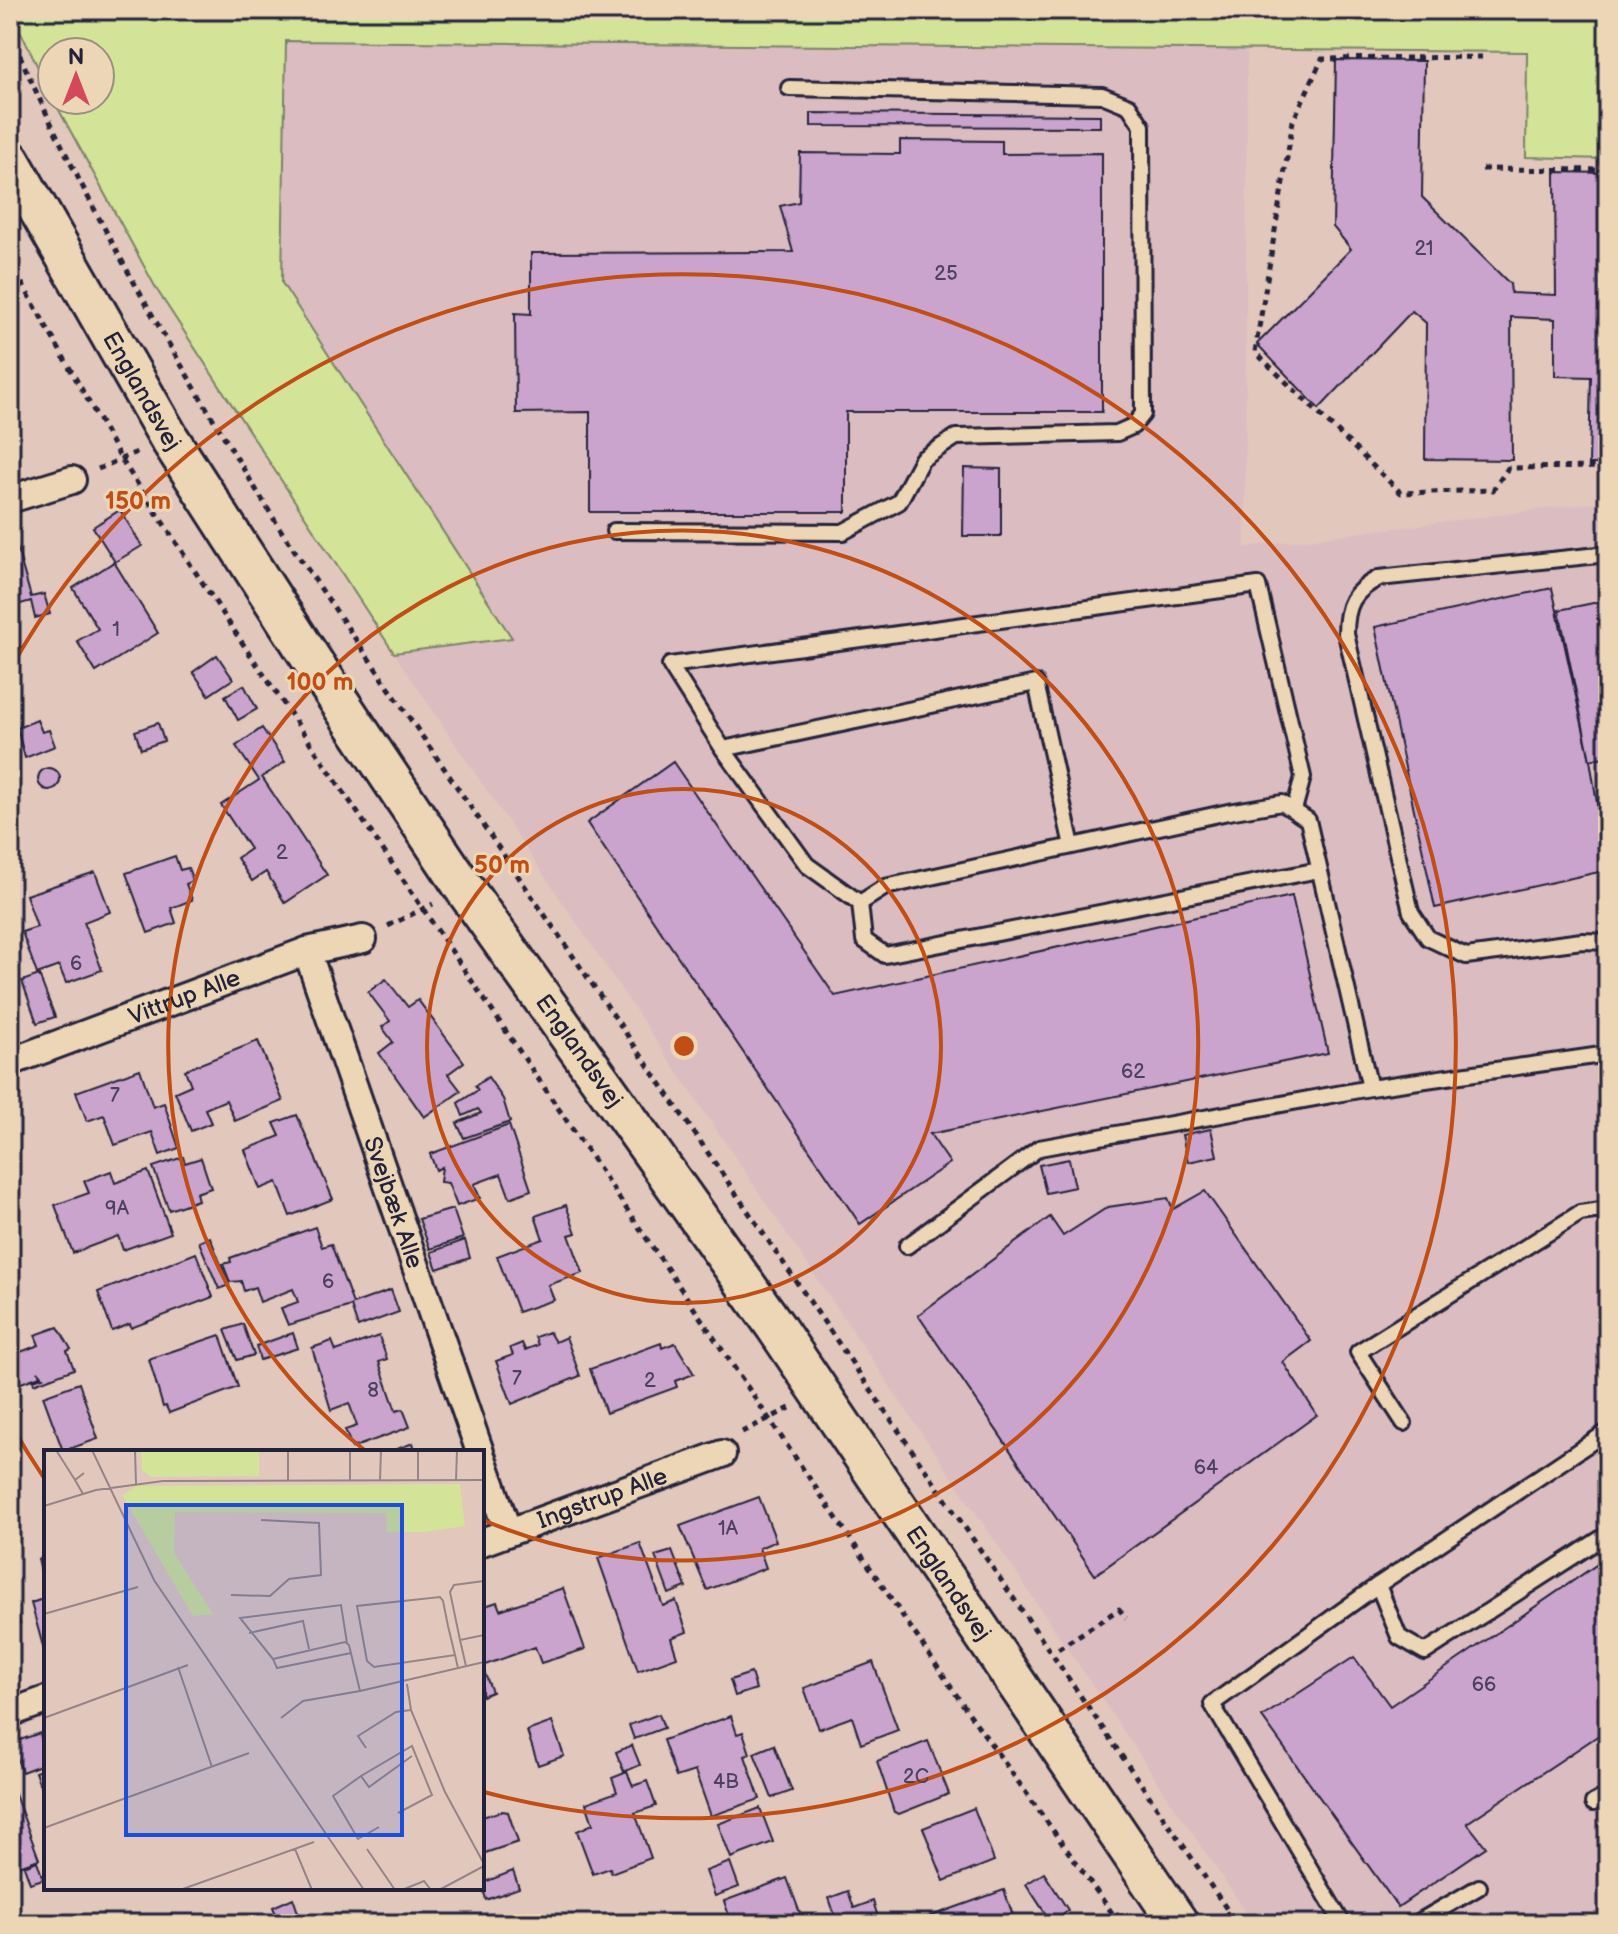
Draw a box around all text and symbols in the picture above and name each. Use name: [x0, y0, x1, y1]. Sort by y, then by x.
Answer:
north arrow: [36, 36, 116, 116]
text: N: [68, 44, 84, 71]
house number: 21: [1414, 237, 1434, 261]
house number: 25: [934, 262, 958, 286]
street label: Englandsvej: [96, 326, 187, 456]
text: 150 m: [105, 487, 171, 516]
house number: 1: [112, 618, 120, 642]
text: 100 m: [287, 668, 353, 697]
house number: 2: [276, 841, 288, 865]
text: 50 m: [474, 851, 530, 880]
house number: 6: [70, 952, 82, 976]
street label: Vittrup Alle: [124, 963, 244, 1031]
street label: Englandsvej: [529, 989, 629, 1113]
centre of rings: [670, 1032, 698, 1060]
house number: 62: [1121, 1060, 1145, 1084]
house number: 7: [110, 1084, 120, 1108]
street label: Svejbæk Alle: [357, 1133, 429, 1272]
house number: 9A: [105, 1197, 130, 1221]
house number: 6: [322, 1270, 334, 1294]
house number: 7: [512, 1367, 522, 1391]
house number: 2: [644, 1369, 656, 1393]
house number: 8: [367, 1379, 379, 1403]
inset map: [44, 1450, 484, 1890]
house number: 64: [1194, 1456, 1218, 1480]
street label: Ingstrup Alle: [533, 1461, 671, 1535]
house number: 1A: [718, 1517, 739, 1541]
street label: Englandsvej: [899, 1521, 997, 1647]
house number: 66: [1472, 1673, 1496, 1697]
house number: 2C: [903, 1765, 929, 1789]
house number: 4B: [713, 1770, 739, 1794]

